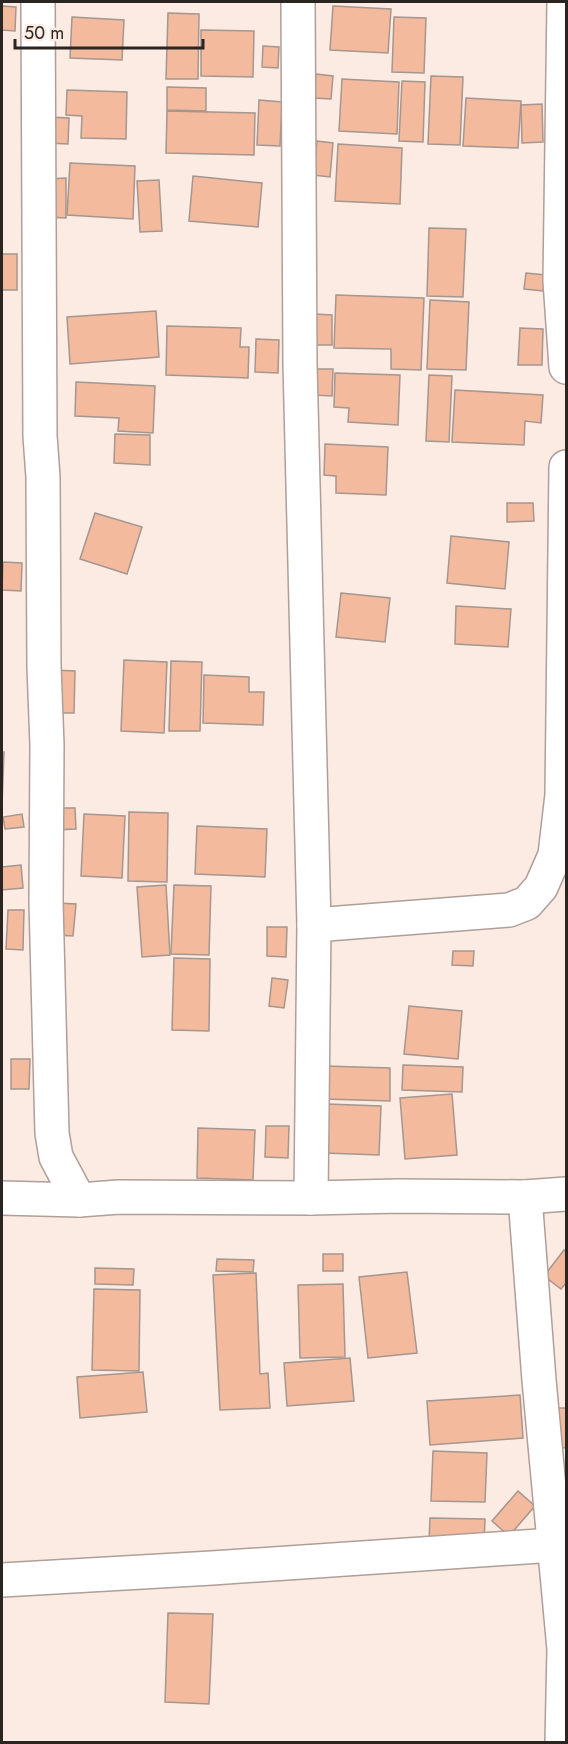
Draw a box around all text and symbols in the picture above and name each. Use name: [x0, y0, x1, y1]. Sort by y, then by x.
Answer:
scale bar: [15, 12, 202, 50]
text: 50 m: [24, 20, 64, 46]

